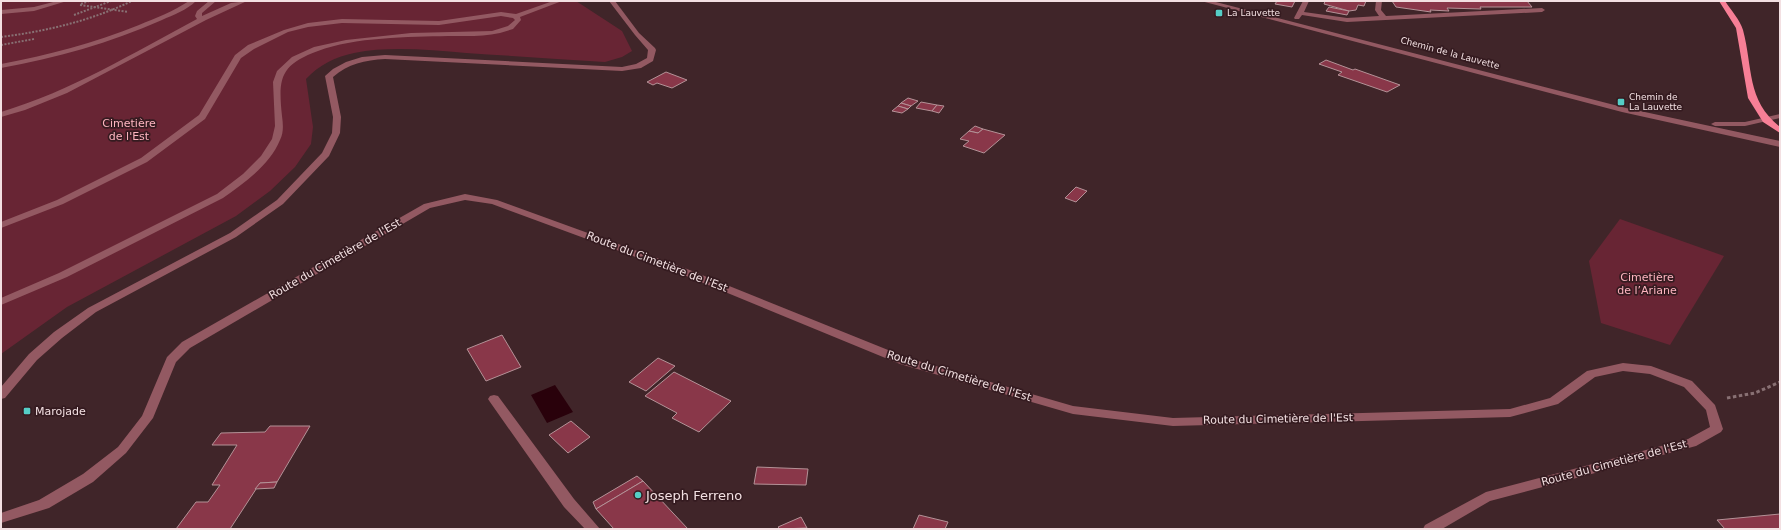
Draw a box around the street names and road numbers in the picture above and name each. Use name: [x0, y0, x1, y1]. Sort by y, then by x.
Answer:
street label: Chemin de la Lauvette: [1399, 35, 1501, 71]
street label: Route du Cimetière de l'Est: [267, 216, 404, 302]
street label: Route du Cimetière de l'Est: [585, 229, 730, 295]
street label: Route du Cimetière de l'Est: [885, 348, 1033, 404]
street label: Route du Cimetière de l'Est: [1203, 411, 1354, 427]
street label: Route du Cimetière de l'Est: [1540, 437, 1689, 489]

